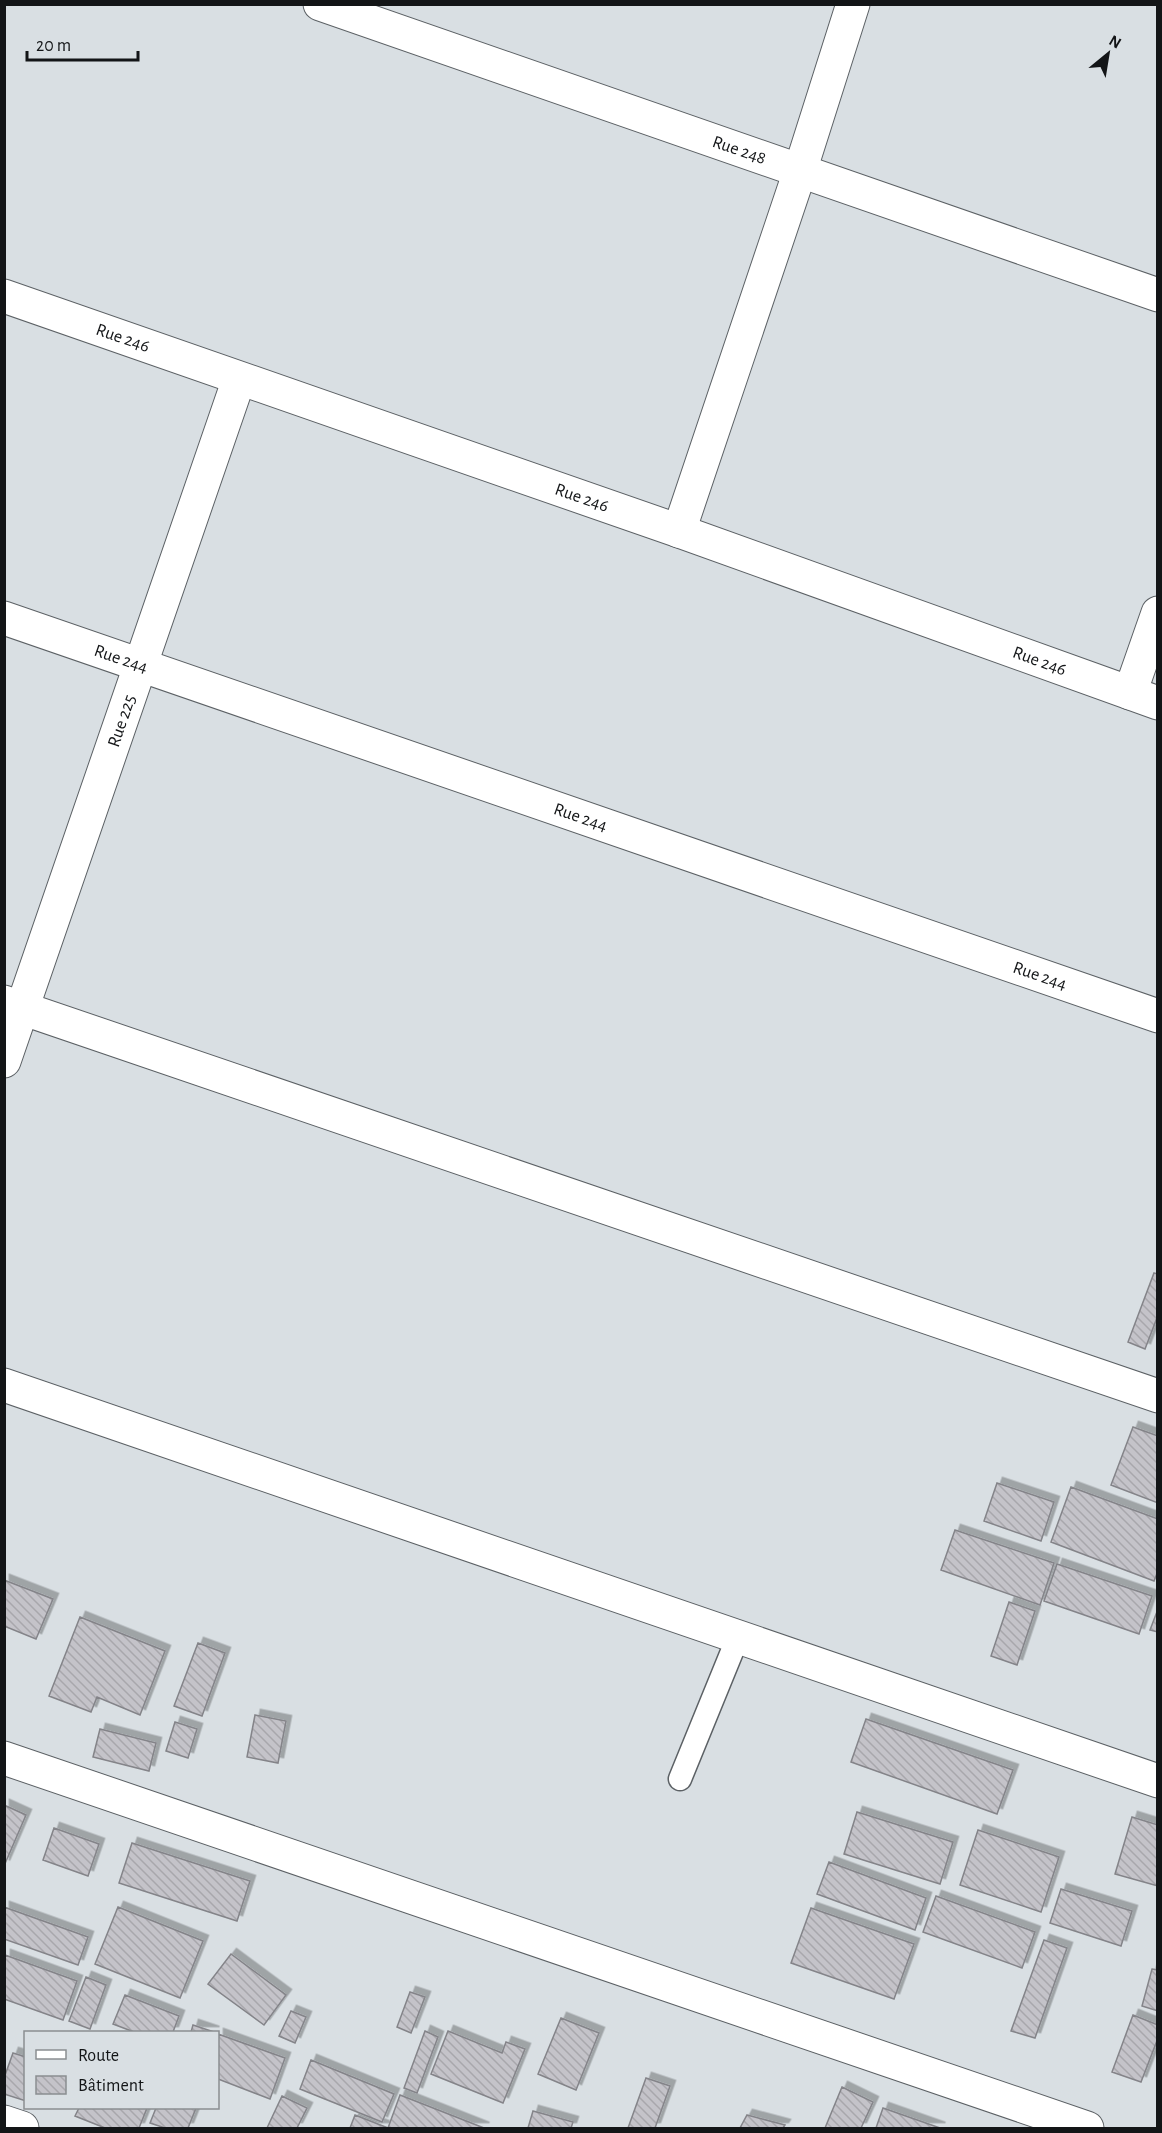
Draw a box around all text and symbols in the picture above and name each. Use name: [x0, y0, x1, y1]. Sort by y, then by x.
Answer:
scale bar: [27, 24, 138, 62]
north arrow: [1078, 24, 1138, 84]
text: N: [1106, 32, 1124, 52]
text: 20 m: [36, 37, 71, 55]
street label: Rue 248: [710, 133, 768, 168]
street label: Rue 246: [94, 321, 152, 356]
street label: Rue 246: [553, 481, 611, 516]
street label: Rue 244: [92, 642, 150, 677]
street label: Rue 246: [1010, 644, 1069, 679]
street label: Rue 225: [105, 692, 140, 749]
street label: Rue 244: [551, 800, 610, 836]
street label: Rue 244: [1011, 959, 1069, 994]
legend: [24, 2031, 219, 2109]
text: Route: [78, 2047, 119, 2065]
text: Bâtiment: [78, 2077, 144, 2095]

